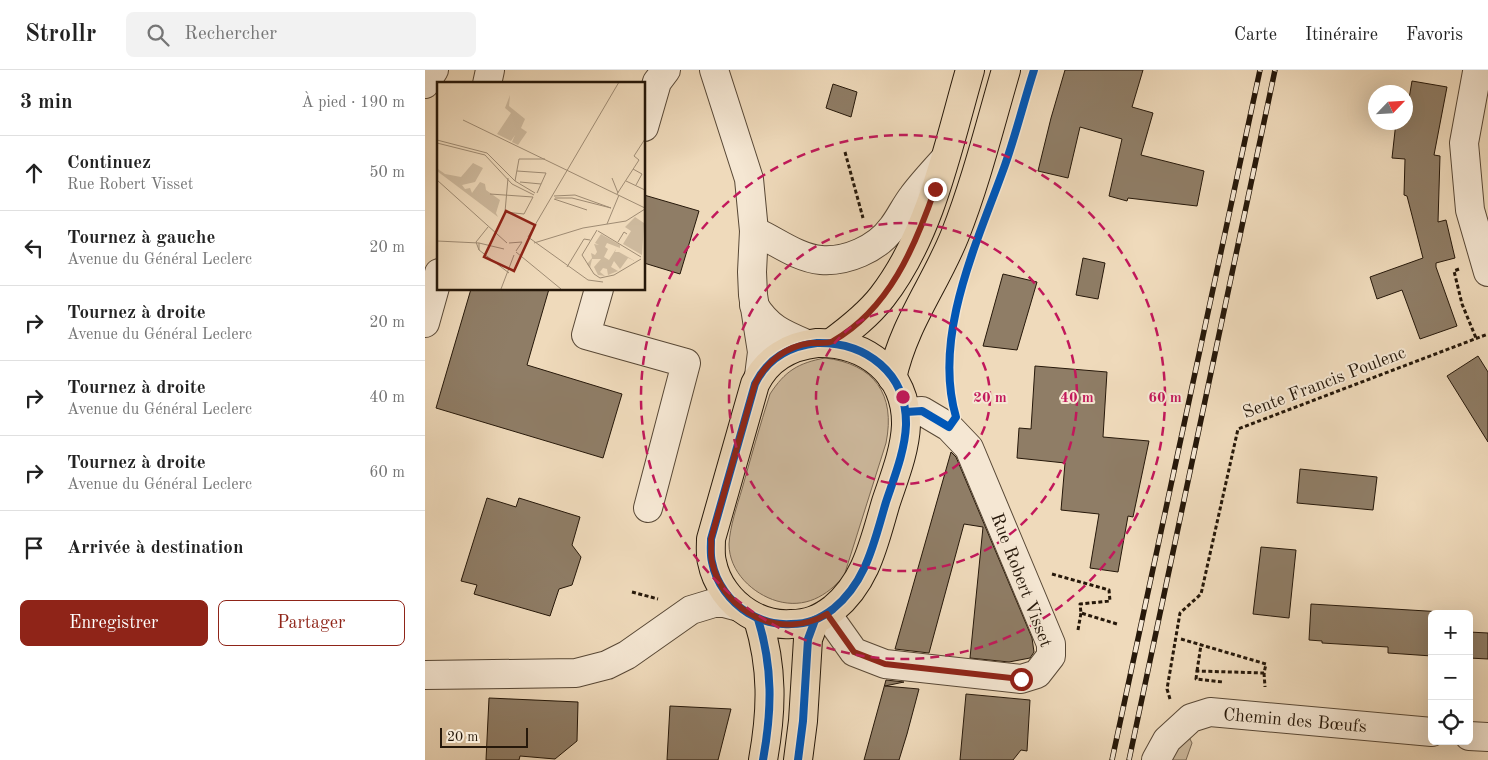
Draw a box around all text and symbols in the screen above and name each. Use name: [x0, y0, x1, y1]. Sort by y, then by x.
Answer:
search box: [126, 12, 476, 57]
icon: search: [144, 21, 172, 49]
text: Strollr: [25, 23, 96, 47]
text: Rechercher: [184, 25, 277, 44]
text: Carte: [1234, 26, 1277, 44]
text: Itinéraire: [1305, 26, 1378, 44]
text: Favoris: [1406, 26, 1463, 44]
inset map: [437, 82, 645, 290]
north arrow: [1368, 85, 1413, 130]
text: 3 min: [20, 92, 73, 113]
text: À pied · 190 m: [302, 95, 405, 111]
text: Continuez: [67, 154, 151, 173]
icon: ahead: [20, 159, 48, 187]
text: 50 m: [369, 165, 405, 181]
text: Rue Robert Visset: [67, 177, 193, 193]
route end: [924, 178, 947, 201]
text: Tournez à gauche: [67, 229, 215, 248]
icon: left: [20, 234, 48, 262]
text: 20 m: [369, 240, 405, 256]
text: Avenue du Général Leclerc: [67, 252, 252, 268]
text: Tournez à droite: [67, 304, 206, 323]
icon: right: [20, 309, 48, 337]
text: 20 m: [369, 315, 405, 331]
text: Avenue du Général Leclerc: [67, 327, 252, 343]
street label: Sente Francis Poulenc: [1240, 343, 1408, 422]
text: Tournez à droite: [67, 379, 206, 398]
icon: right: [20, 384, 48, 412]
centre of rings: [894, 388, 912, 406]
text: 40 m: [369, 390, 405, 406]
text: 20 m: [973, 391, 1007, 406]
text: 40 m: [1060, 391, 1094, 406]
text: 60 m: [1148, 391, 1182, 406]
text: Avenue du Général Leclerc: [67, 402, 252, 418]
text: Tournez à droite: [67, 454, 206, 473]
icon: right: [20, 459, 48, 487]
text: 60 m: [369, 465, 405, 481]
text: Avenue du Général Leclerc: [67, 477, 252, 493]
street label: Rue Robert Visset: [987, 511, 1055, 650]
icon: arrive: [20, 534, 48, 562]
text: Arrivée à destination: [67, 539, 243, 558]
button: Enregistrer: [20, 600, 208, 646]
button: Partager: [218, 600, 405, 646]
map controls: [1428, 610, 1473, 745]
button: +: [1428, 610, 1473, 655]
button: −: [1428, 655, 1473, 700]
route start: [1010, 668, 1033, 691]
button: locate: [1428, 700, 1473, 745]
street label: Chemin des Bœufs: [1222, 706, 1368, 736]
scale bar: [440, 725, 527, 748]
text: 20 m: [447, 730, 478, 744]

